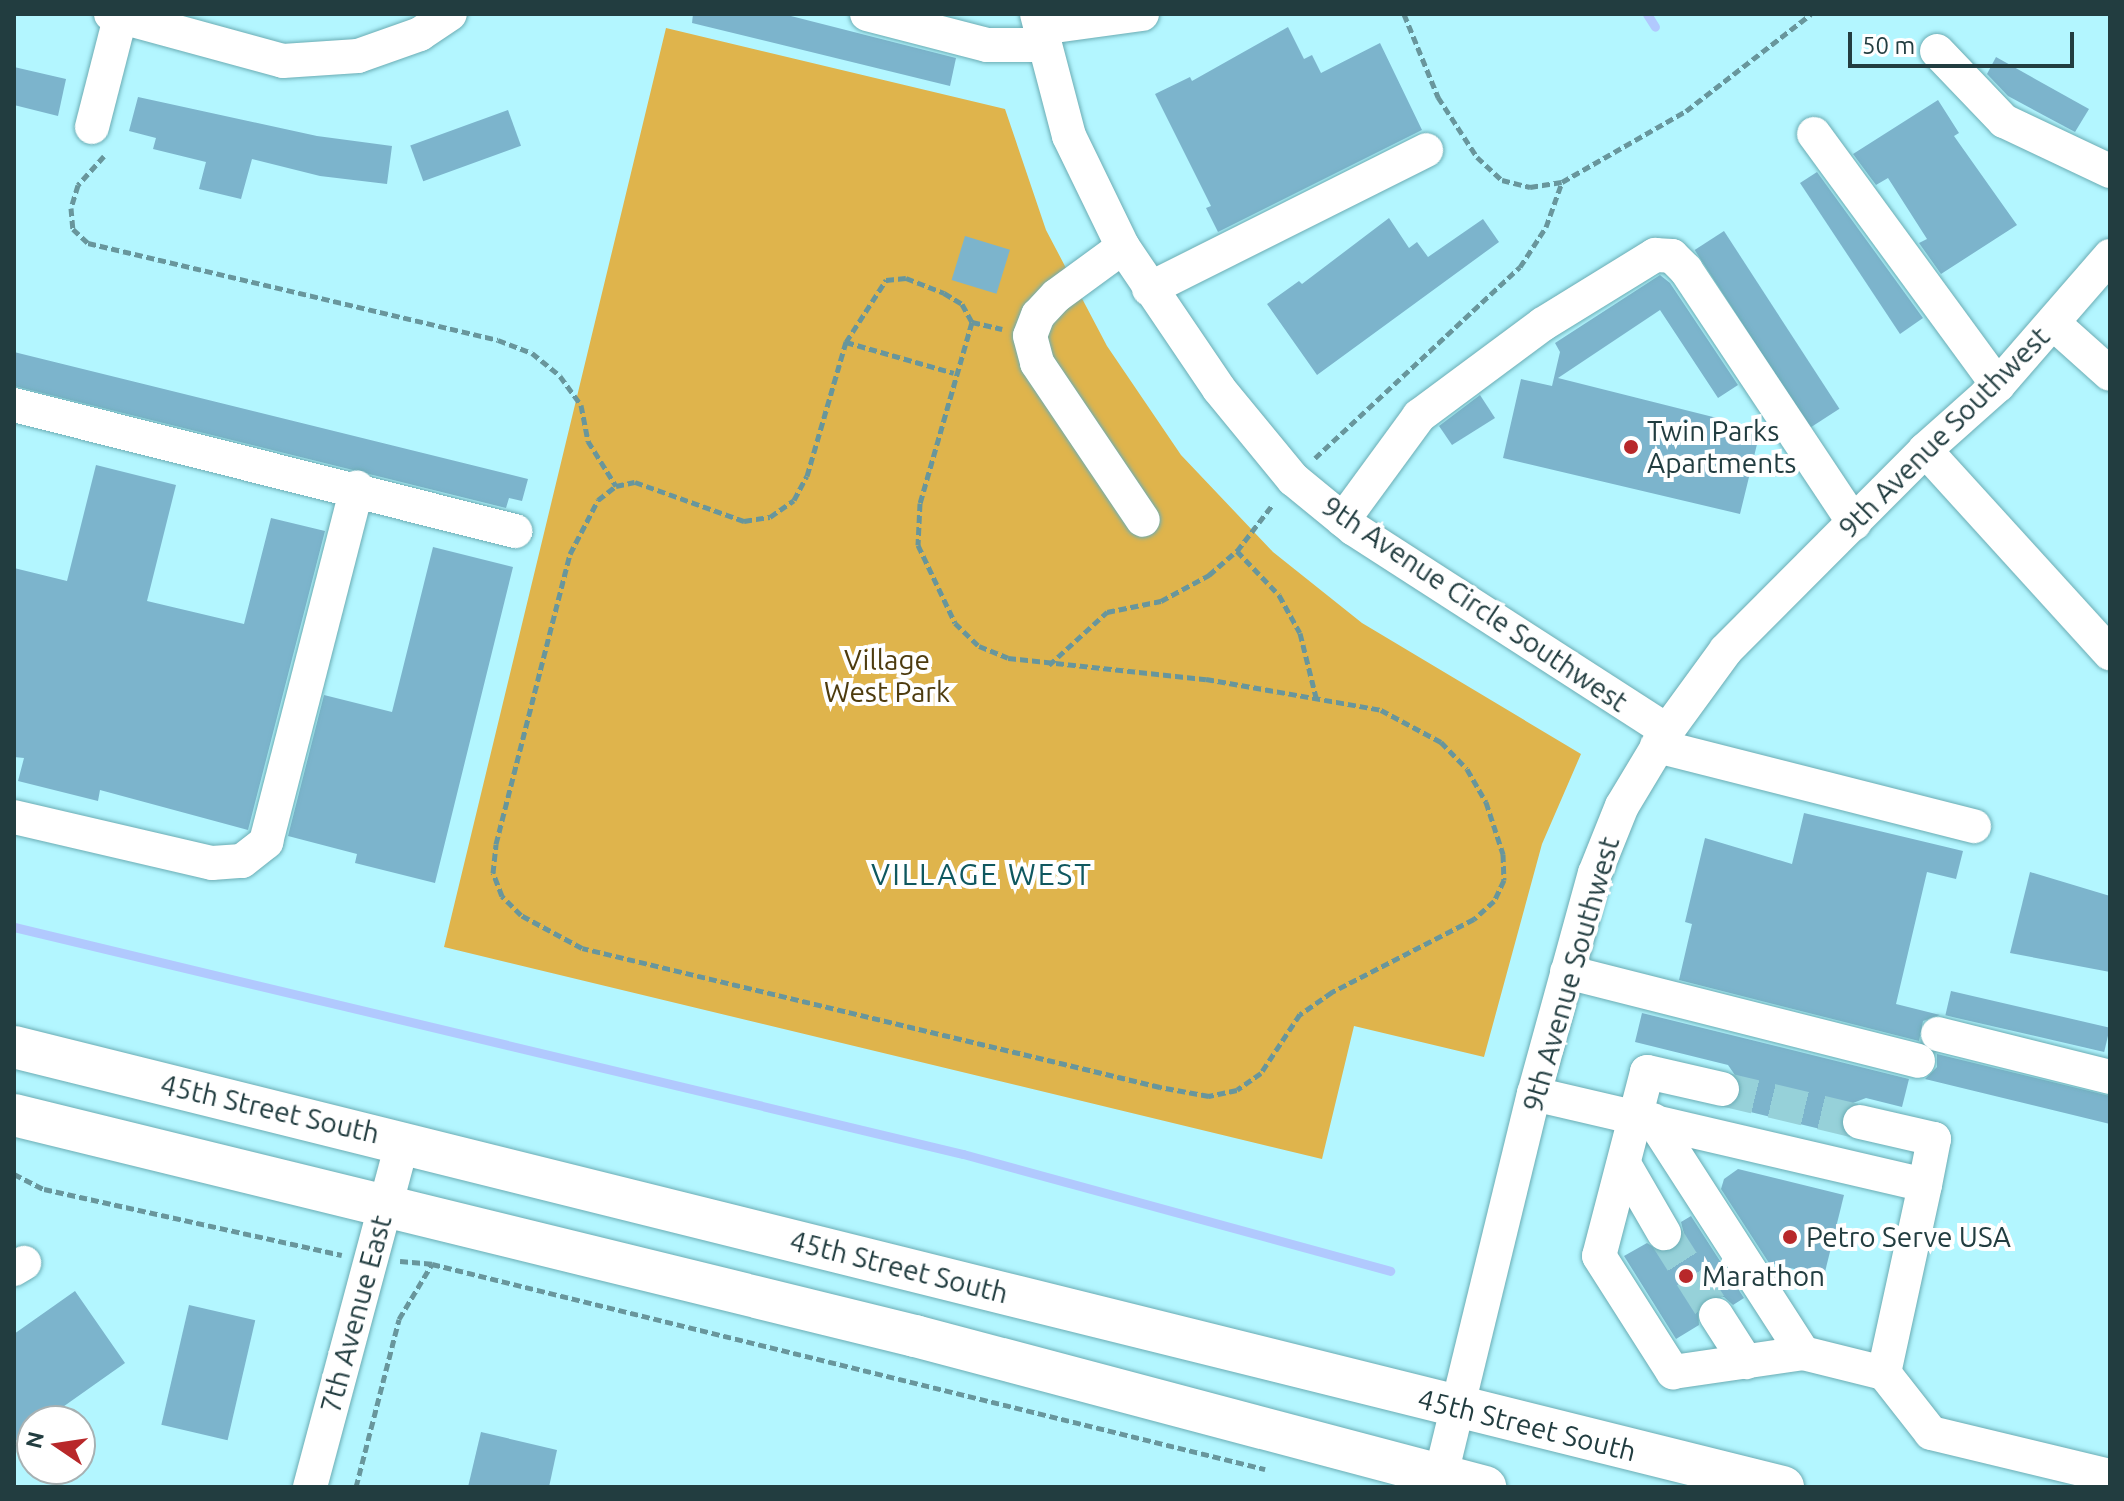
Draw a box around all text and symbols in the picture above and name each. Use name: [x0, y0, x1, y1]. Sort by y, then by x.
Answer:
scale bar: [1852, 16, 2078, 66]
text: 50 m: [1862, 32, 1915, 59]
street label: 9th Avenue Southwest: [1832, 320, 2056, 544]
place label: Twin Parks Apartments: [1647, 414, 1796, 480]
marker: Twin Parks Apartments: [1622, 438, 1640, 456]
street label: 9th Avenue Circle Southwest: [1316, 489, 1634, 719]
park label: Village West Park: [824, 643, 950, 709]
street label: 9th Avenue Southwest: [1516, 833, 1626, 1115]
district label: VILLAGE WEST: [871, 856, 1093, 892]
street label: 45th Street South: [157, 1067, 383, 1151]
street label: 7th Avenue East: [313, 1212, 399, 1416]
place label: Petro Serve USA: [1806, 1220, 2011, 1254]
street label: 45th Street South: [786, 1224, 1012, 1310]
marker: Petro Serve USA: [1781, 1228, 1799, 1246]
place label: Marathon: [1702, 1259, 1825, 1293]
marker: Marathon: [1677, 1267, 1695, 1285]
street label: 45th Street South: [1414, 1382, 1640, 1468]
north arrow: [16, 1405, 96, 1485]
text: N: [20, 1429, 48, 1451]

